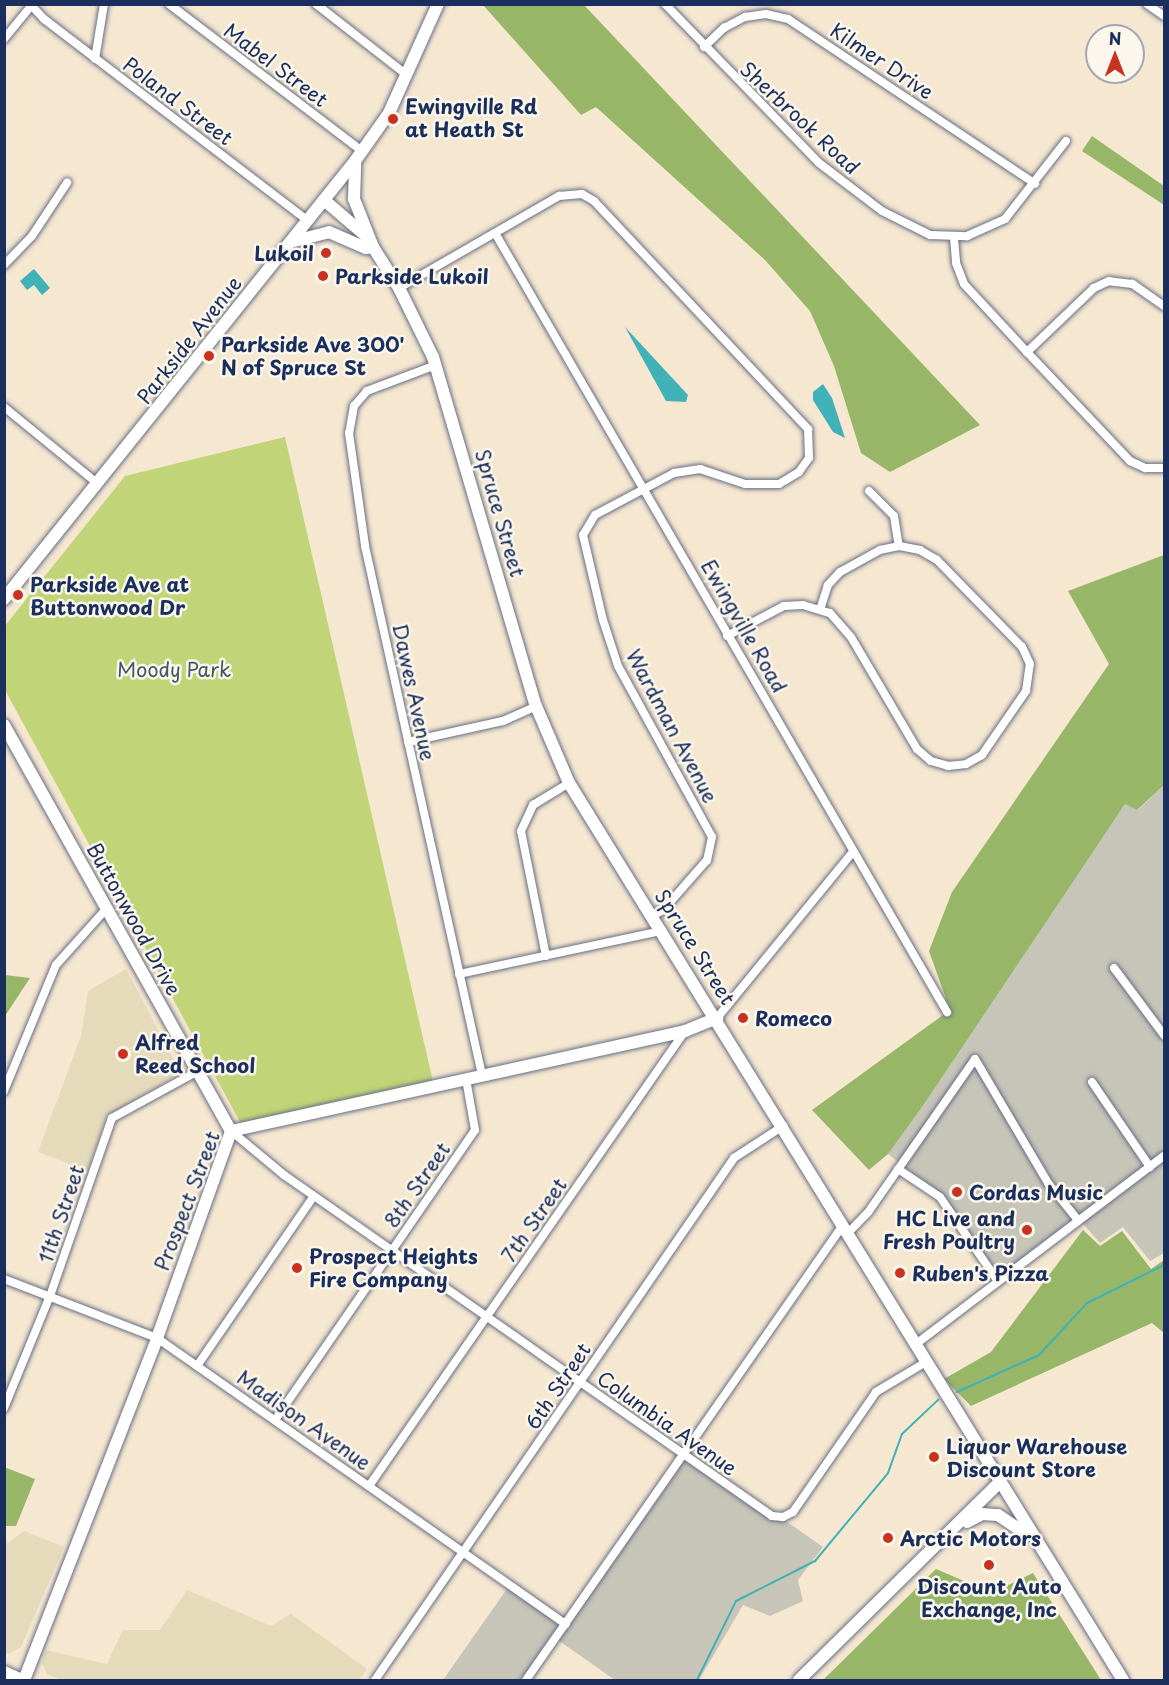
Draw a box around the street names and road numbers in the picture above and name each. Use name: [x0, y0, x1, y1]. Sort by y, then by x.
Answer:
street label: Mabel Street: [219, 18, 333, 112]
street label: Kilmer Drive: [826, 18, 938, 104]
street label: Poland Street: [119, 52, 237, 150]
street label: Sherbrook Road: [735, 57, 865, 179]
street label: Parkside Avenue: [132, 271, 246, 409]
street label: Spruce Street: [470, 446, 530, 580]
street label: Ewingville Road: [696, 555, 792, 697]
street label: Dawes Avenue: [388, 622, 440, 762]
street label: Wardman Avenue: [622, 645, 722, 807]
street label: Buttonwood Drive: [82, 838, 186, 1000]
street label: Spruce Street: [650, 884, 740, 1010]
street label: Prospect Street: [149, 1127, 225, 1275]
street label: 8th Street: [379, 1138, 455, 1232]
street label: 11th Street: [33, 1161, 89, 1267]
street label: 7th Street: [496, 1173, 572, 1267]
street label: 6th Street: [520, 1338, 596, 1434]
street label: Madison Avenue: [234, 1366, 374, 1474]
street label: Columbia Avenue: [592, 1366, 742, 1480]

